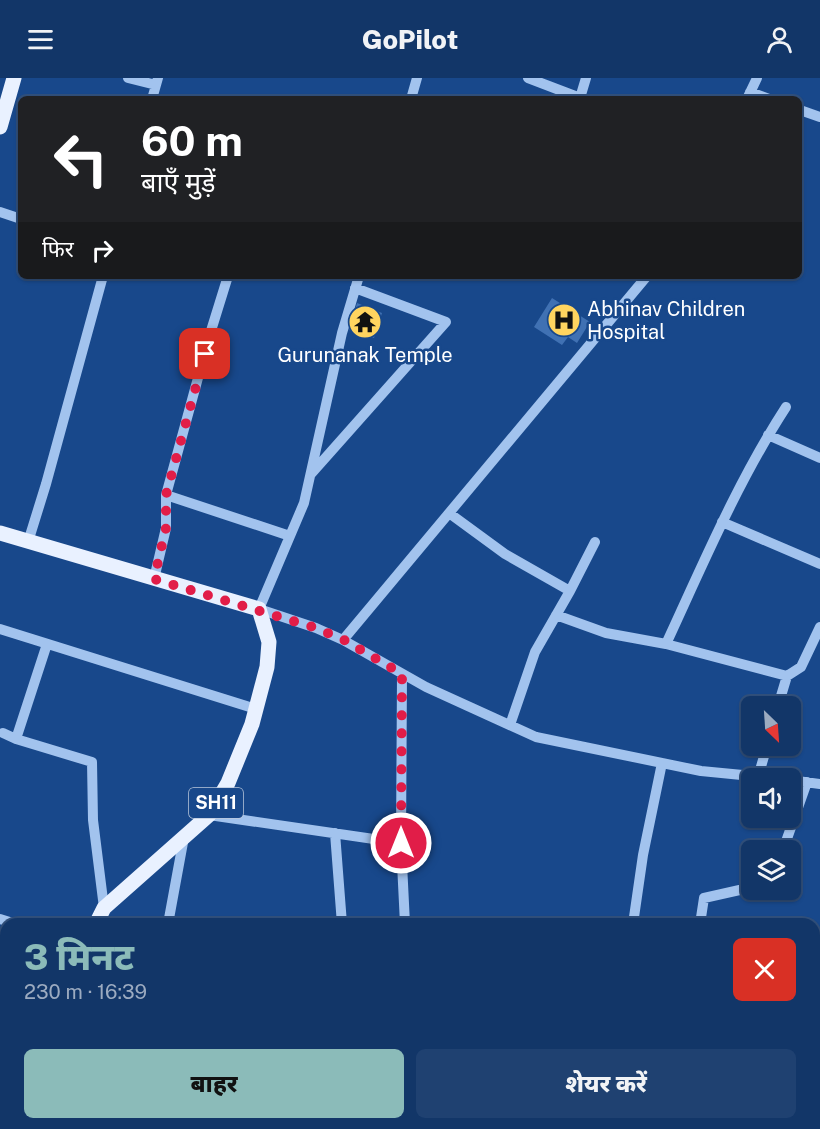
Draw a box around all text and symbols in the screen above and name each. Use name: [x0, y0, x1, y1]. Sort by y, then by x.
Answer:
icon: menu: [24, 23, 57, 56]
text: GoPilot: [362, 23, 458, 55]
icon: person: [763, 23, 796, 56]
text: 60 m: [141, 116, 243, 165]
icon: left: [42, 120, 120, 198]
text: बाएँ मुड़ें: [141, 166, 216, 198]
icon: right: [86, 234, 119, 267]
text: फिर: [42, 236, 74, 262]
place label: Abhinav Children Hospital: [587, 297, 745, 344]
hospital icon: Abhinav Children Hospital: [546, 302, 582, 338]
temple icon: Gurunanak Temple: [347, 304, 383, 340]
pin: [179, 328, 230, 379]
icon: arrive: [188, 337, 221, 370]
place label: Gurunanak Temple: [277, 343, 453, 367]
north arrow: [741, 696, 801, 756]
map controls: [741, 696, 801, 900]
button: sound: [741, 768, 801, 828]
road number: SH11: [189, 788, 243, 818]
position arrow: [369, 811, 433, 875]
button: layers: [741, 840, 801, 900]
text: 3 मिनट: [24, 936, 134, 978]
button: close: [733, 938, 796, 1001]
text: 230 m · 16:39: [24, 980, 147, 1004]
button: बाहर: [24, 1049, 404, 1118]
button: शेयर करें: [416, 1049, 796, 1118]

